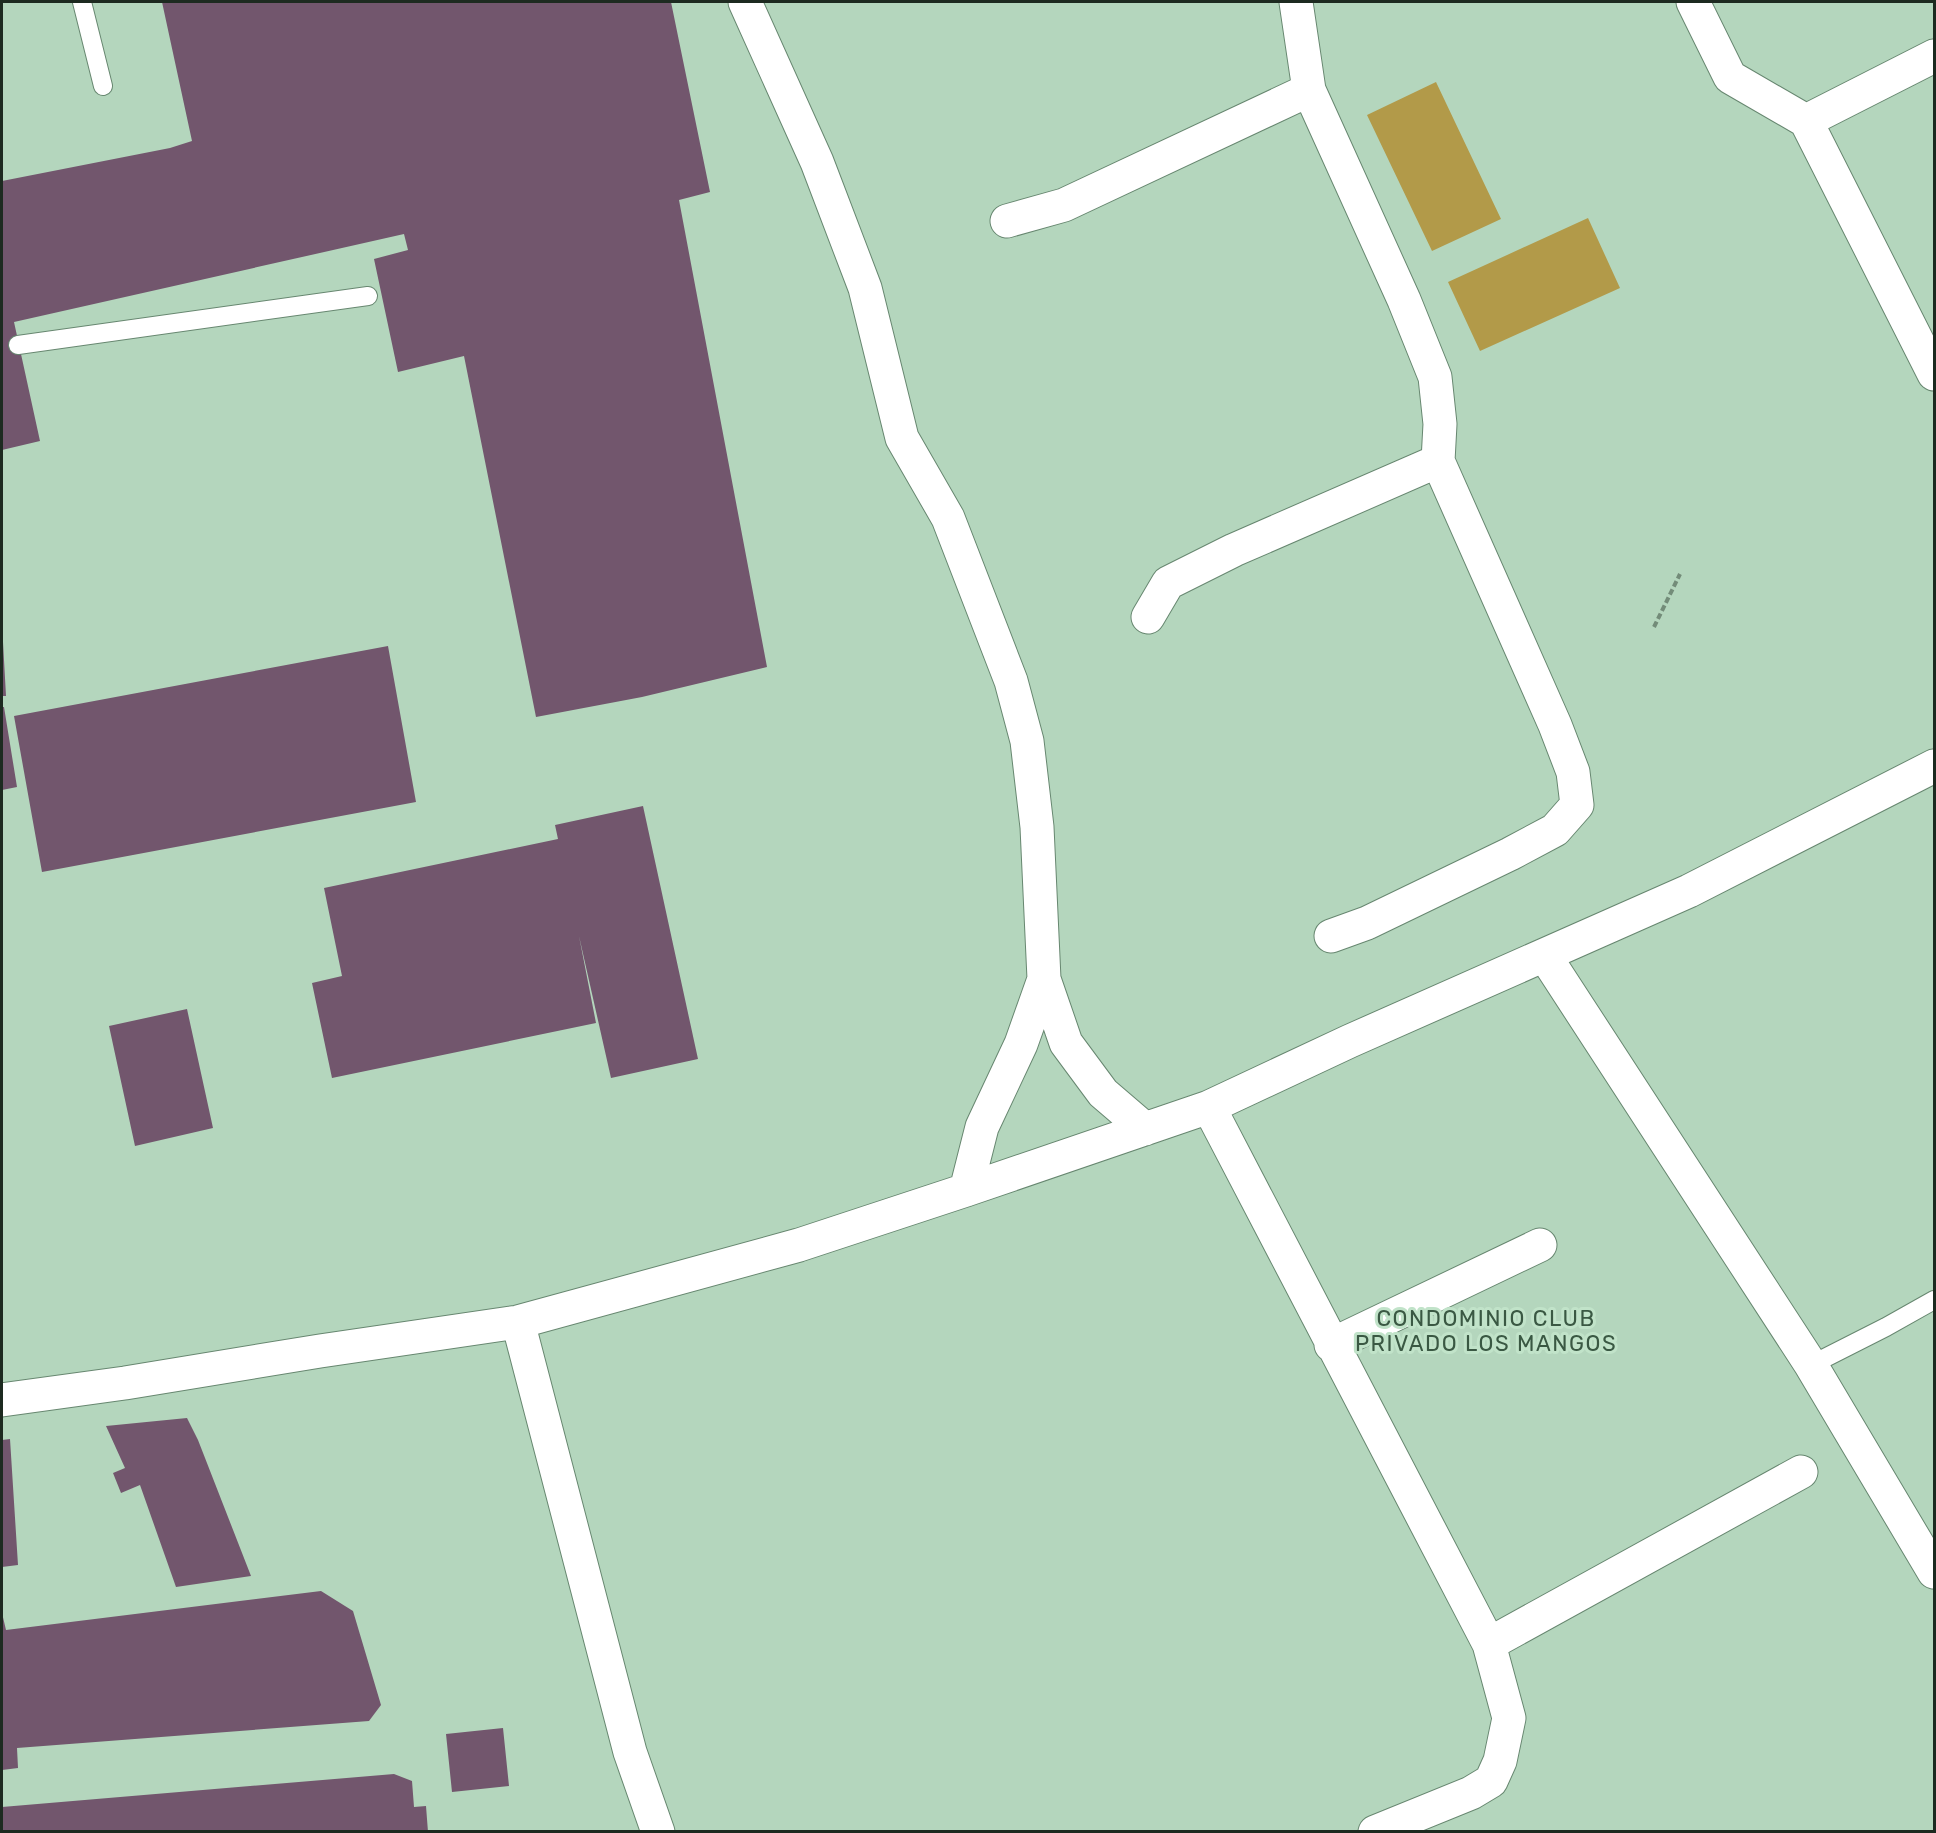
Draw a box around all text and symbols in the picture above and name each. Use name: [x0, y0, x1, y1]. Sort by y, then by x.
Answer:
district label: CONDOMINIO CLUB PRIVADO LOS MANGOS: [1355, 1305, 1617, 1357]

